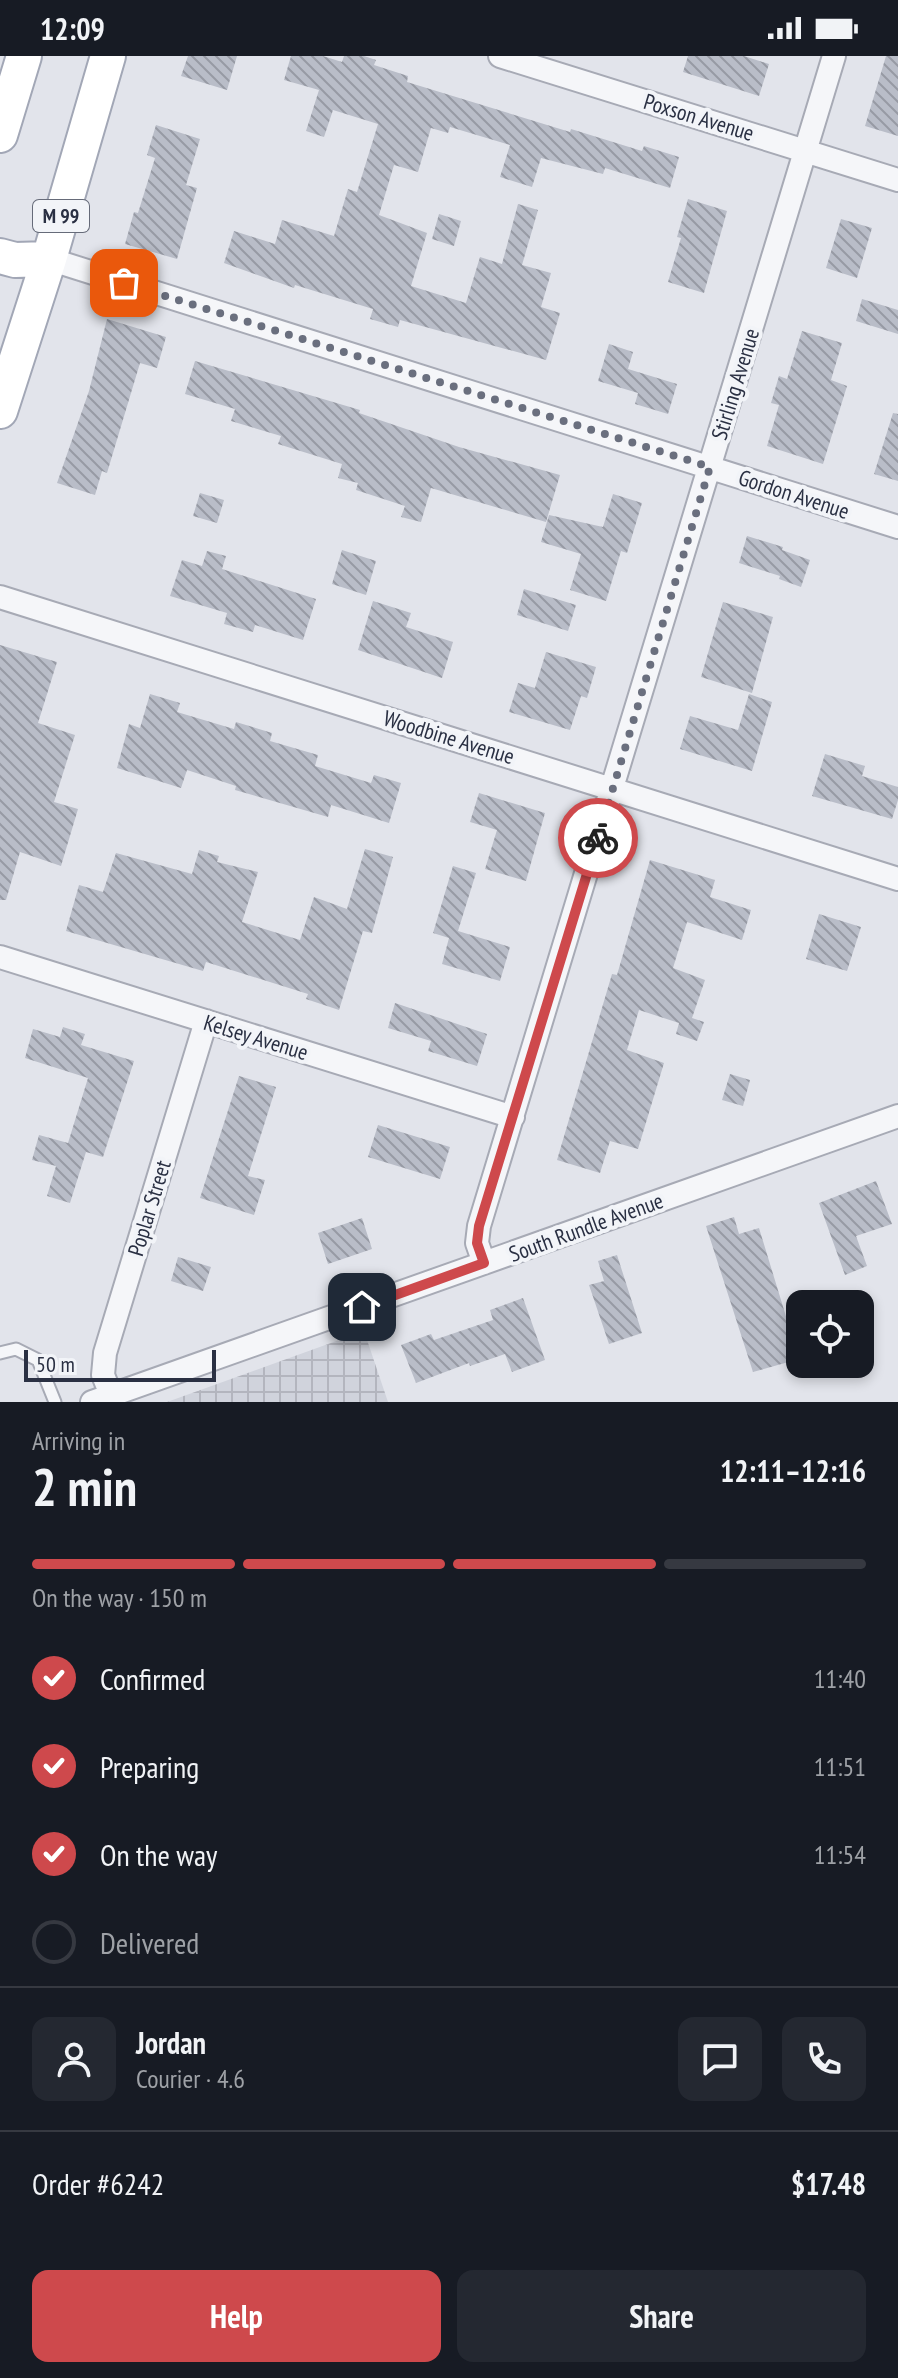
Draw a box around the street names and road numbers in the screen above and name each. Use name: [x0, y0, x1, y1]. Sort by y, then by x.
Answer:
street label: Poxson Avenue: [641, 87, 757, 147]
road number: M 99: [33, 200, 89, 232]
street label: Stirling Avenue: [705, 325, 765, 443]
street label: Gordon Avenue: [735, 463, 853, 525]
street label: Woodbine Avenue: [380, 704, 518, 770]
street label: Kelsey Avenue: [200, 1008, 312, 1066]
street label: Poplar Street: [121, 1157, 177, 1259]
street label: South Rundle Avenue: [505, 1186, 667, 1268]

